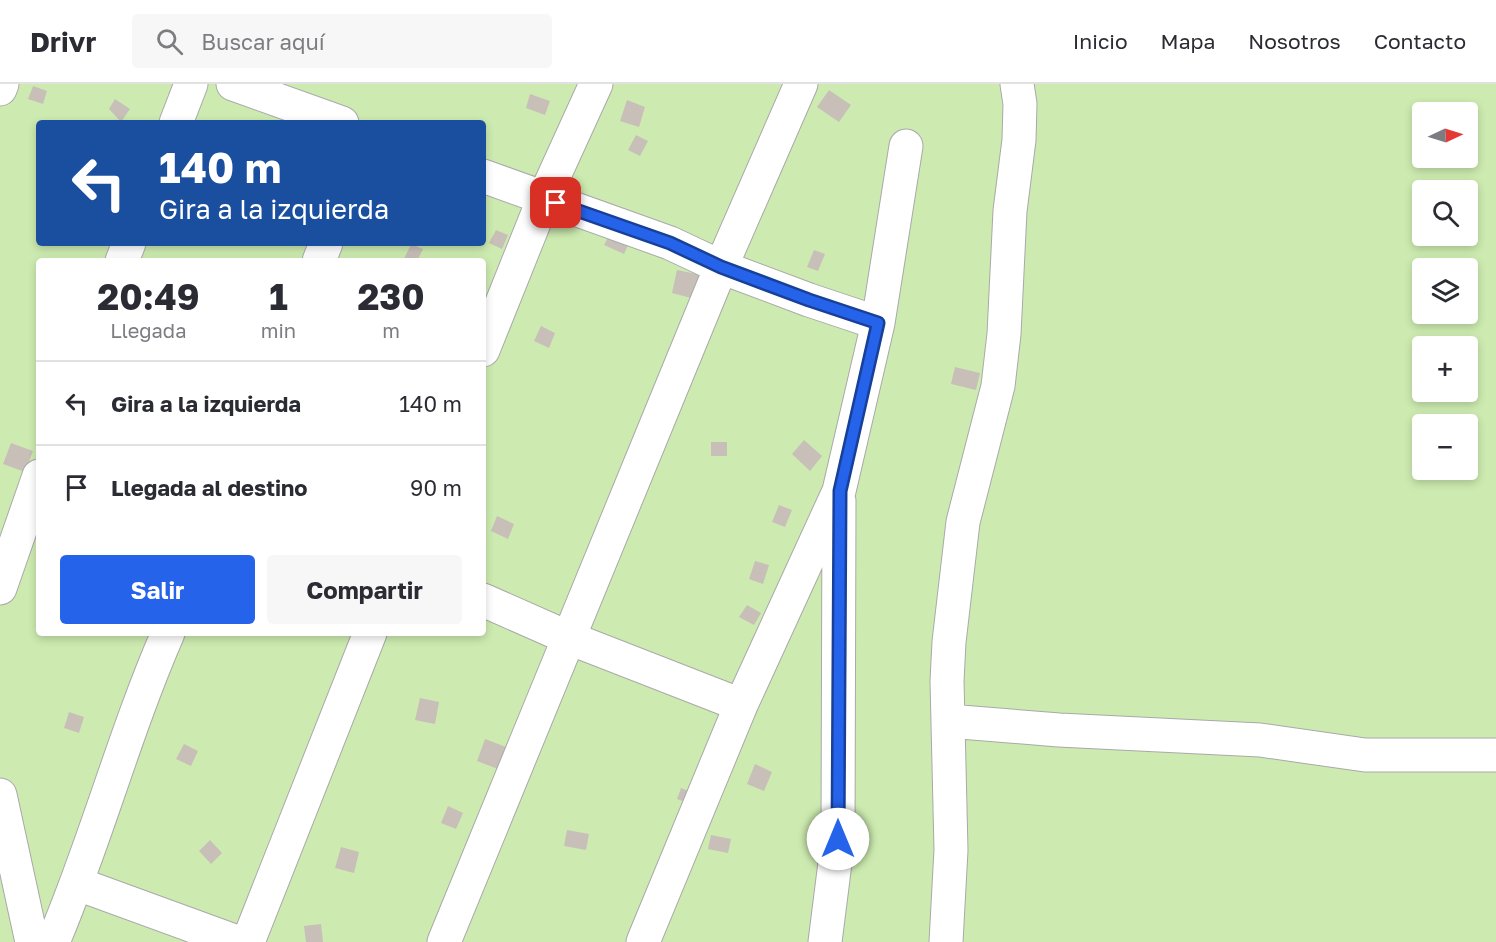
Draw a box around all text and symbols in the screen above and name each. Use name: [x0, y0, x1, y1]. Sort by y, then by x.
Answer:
search box: [132, 14, 552, 68]
text: Drivr: [30, 25, 96, 58]
icon: search: [153, 25, 186, 58]
text: Buscar aquí: [201, 28, 325, 55]
text: Inicio: [1073, 28, 1128, 54]
text: Mapa: [1161, 28, 1215, 54]
text: Nosotros: [1248, 28, 1341, 54]
text: Contacto: [1374, 28, 1466, 54]
north arrow: [1412, 102, 1478, 168]
map controls: [1412, 102, 1478, 480]
text: 140 m: [159, 142, 281, 192]
icon: left: [60, 144, 138, 222]
pin: [530, 177, 581, 228]
button: search: [1412, 180, 1478, 246]
icon: arrive: [539, 186, 572, 219]
text: Gira a la izquierda: [159, 193, 389, 225]
button: layers: [1412, 258, 1478, 324]
text: 20:49: [97, 275, 200, 318]
text: 1: [269, 275, 288, 318]
text: 230: [357, 275, 425, 318]
text: Llegada: [110, 318, 186, 342]
text: min: [261, 318, 296, 342]
text: m: [382, 318, 400, 342]
button: +: [1412, 336, 1478, 402]
icon: left: [60, 387, 93, 420]
text: Gira a la izquierda: [111, 390, 301, 417]
text: 140 m: [399, 390, 462, 417]
button: −: [1412, 414, 1478, 480]
icon: arrive: [60, 471, 93, 504]
text: Llegada al destino: [111, 474, 308, 501]
text: 90 m: [410, 474, 462, 501]
button: Salir: [60, 555, 255, 624]
button: Compartir: [267, 555, 462, 624]
position arrow: [806, 807, 870, 871]

